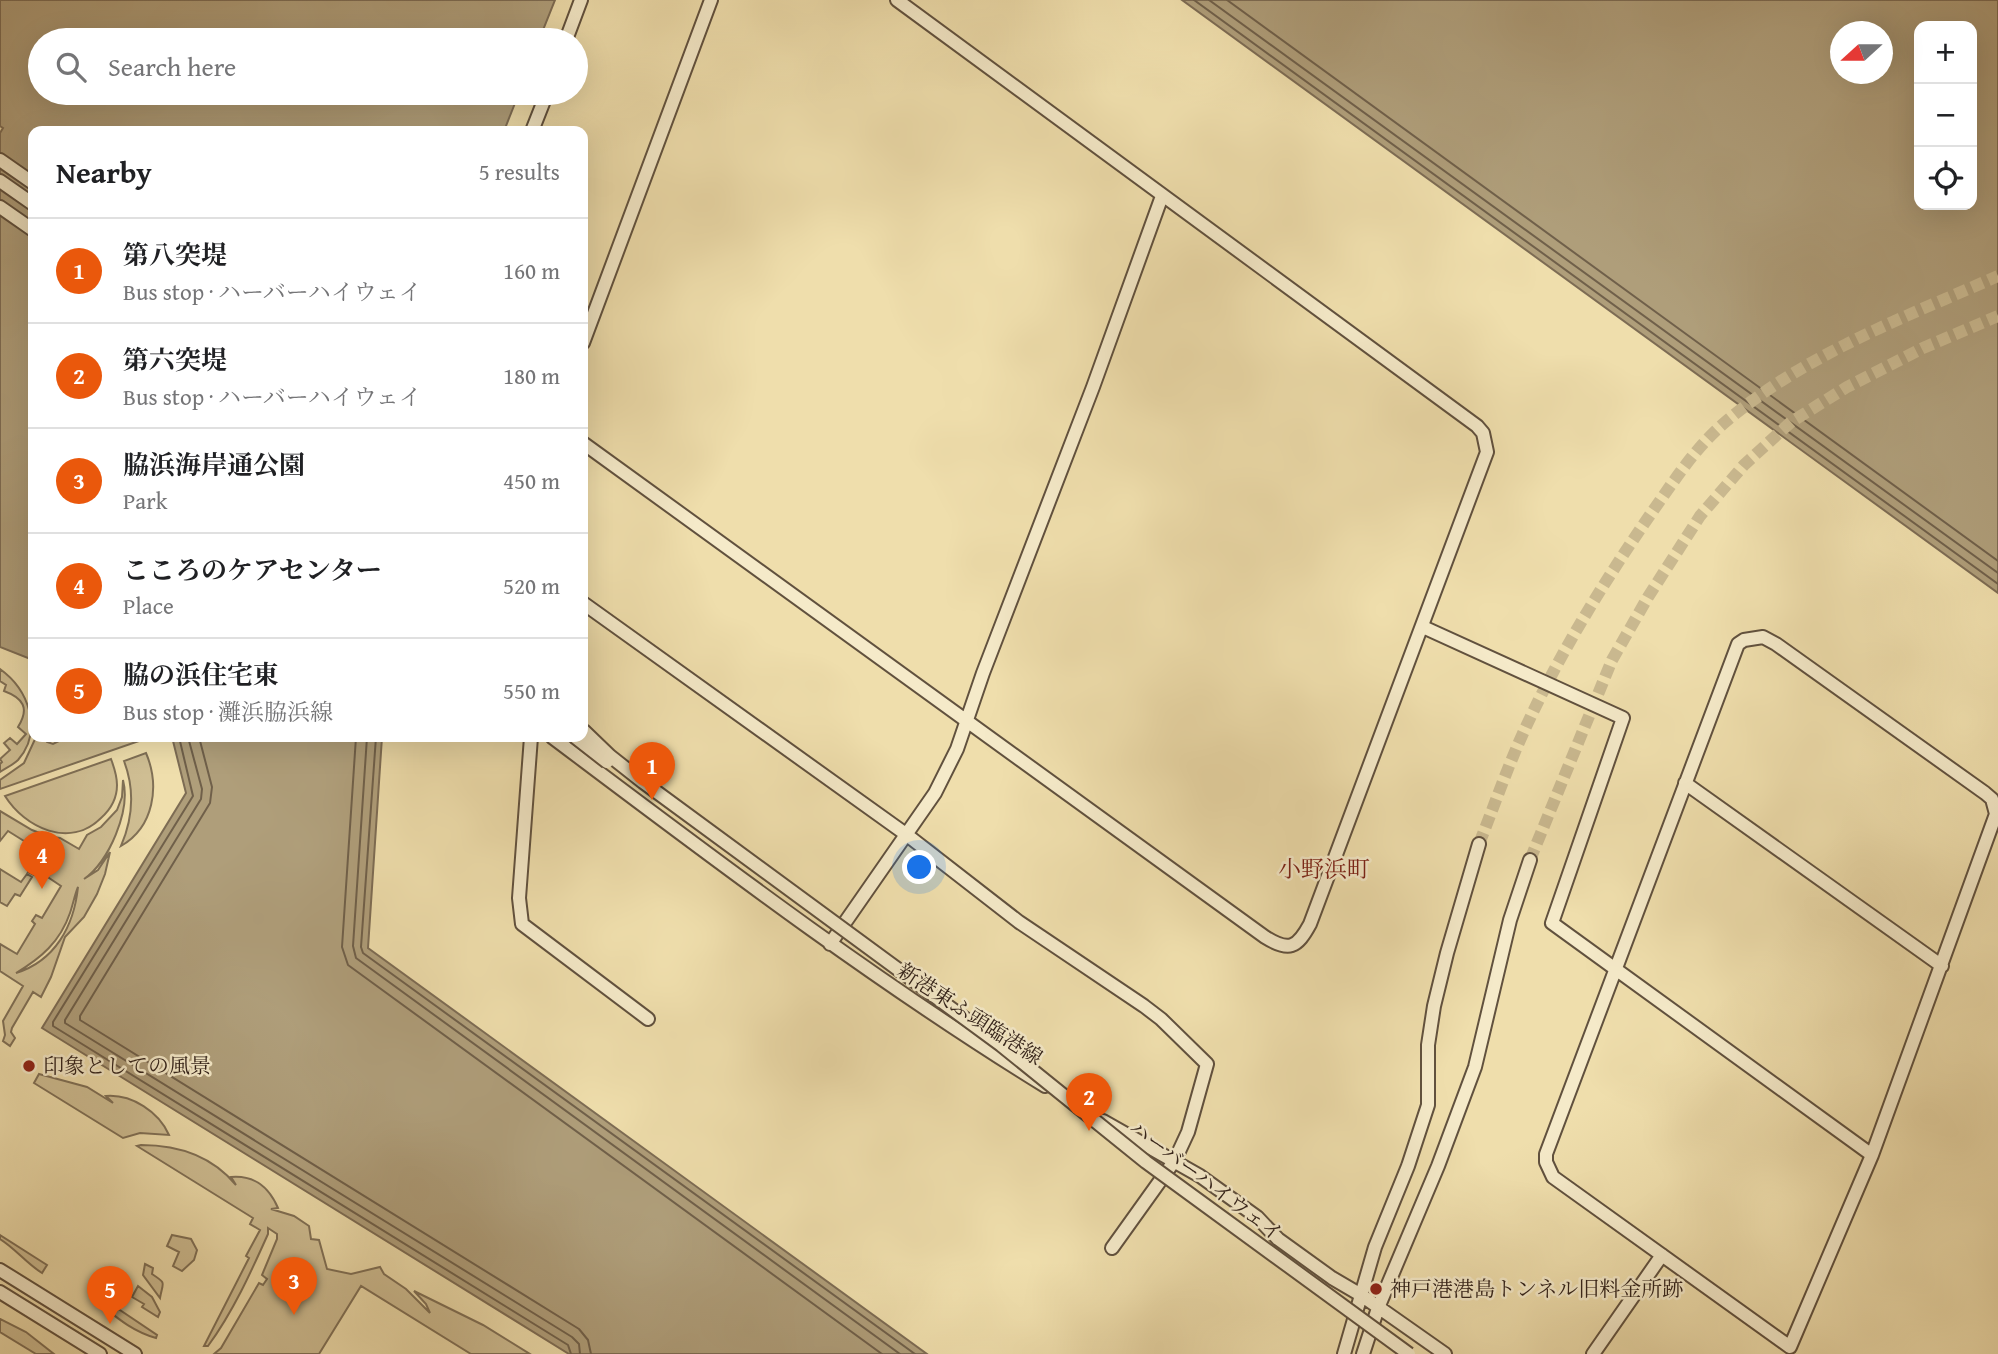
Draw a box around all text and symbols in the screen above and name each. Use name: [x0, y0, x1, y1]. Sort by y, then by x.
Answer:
north arrow: [1830, 21, 1893, 84]
map controls: [1914, 21, 1977, 210]
button: +: [1914, 21, 1977, 84]
search box: [28, 28, 588, 105]
text: Search here: [108, 47, 236, 86]
icon: search: [52, 48, 90, 86]
button: −: [1914, 84, 1977, 147]
button: locate: [1914, 147, 1977, 210]
text: Nearby: [56, 150, 152, 194]
text: 5 results: [479, 155, 560, 188]
text: 第八突堤: [123, 235, 227, 274]
text: 1: [73, 254, 85, 287]
text: 160 m: [503, 254, 560, 287]
text: Bus stop · ハーバーハイウェイ: [123, 275, 422, 308]
text: 第六突堤: [123, 340, 227, 379]
text: 2: [73, 359, 85, 392]
text: 180 m: [503, 359, 560, 392]
text: Bus stop · ハーバーハイウェイ: [123, 380, 422, 413]
text: 脇浜海岸通公園: [123, 445, 305, 484]
text: 3: [73, 464, 85, 497]
text: 450 m: [503, 464, 560, 497]
text: Park: [123, 484, 167, 517]
text: こころのケアセンター: [123, 550, 382, 589]
text: 4: [73, 569, 85, 602]
text: 520 m: [503, 569, 560, 602]
text: Place: [123, 589, 174, 622]
text: 脇の浜住宅東: [123, 655, 279, 694]
text: 5: [73, 674, 85, 707]
text: 550 m: [503, 674, 560, 707]
text: Bus stop · 灘浜脇浜線: [123, 695, 333, 728]
pin: 1: [629, 742, 675, 800]
pin: 4: [19, 831, 65, 889]
your location: [902, 850, 936, 884]
district label: 小野浜町: [1278, 852, 1370, 885]
street label: 新港東ふ頭臨港線: [891, 955, 1049, 1072]
place label: 印象としての風景: [43, 1050, 211, 1081]
marker: 印象としての風景: [21, 1058, 37, 1074]
pin: 2: [1066, 1073, 1112, 1131]
street label: ハーバーハイウェイ: [1123, 1112, 1290, 1249]
pin: 3: [271, 1257, 317, 1315]
pin: 5: [87, 1266, 133, 1324]
place label: 神戸港港島トンネル旧料金所跡: [1390, 1273, 1683, 1304]
marker: 神戸港港島トンネル旧料金所跡: [1368, 1281, 1384, 1297]

